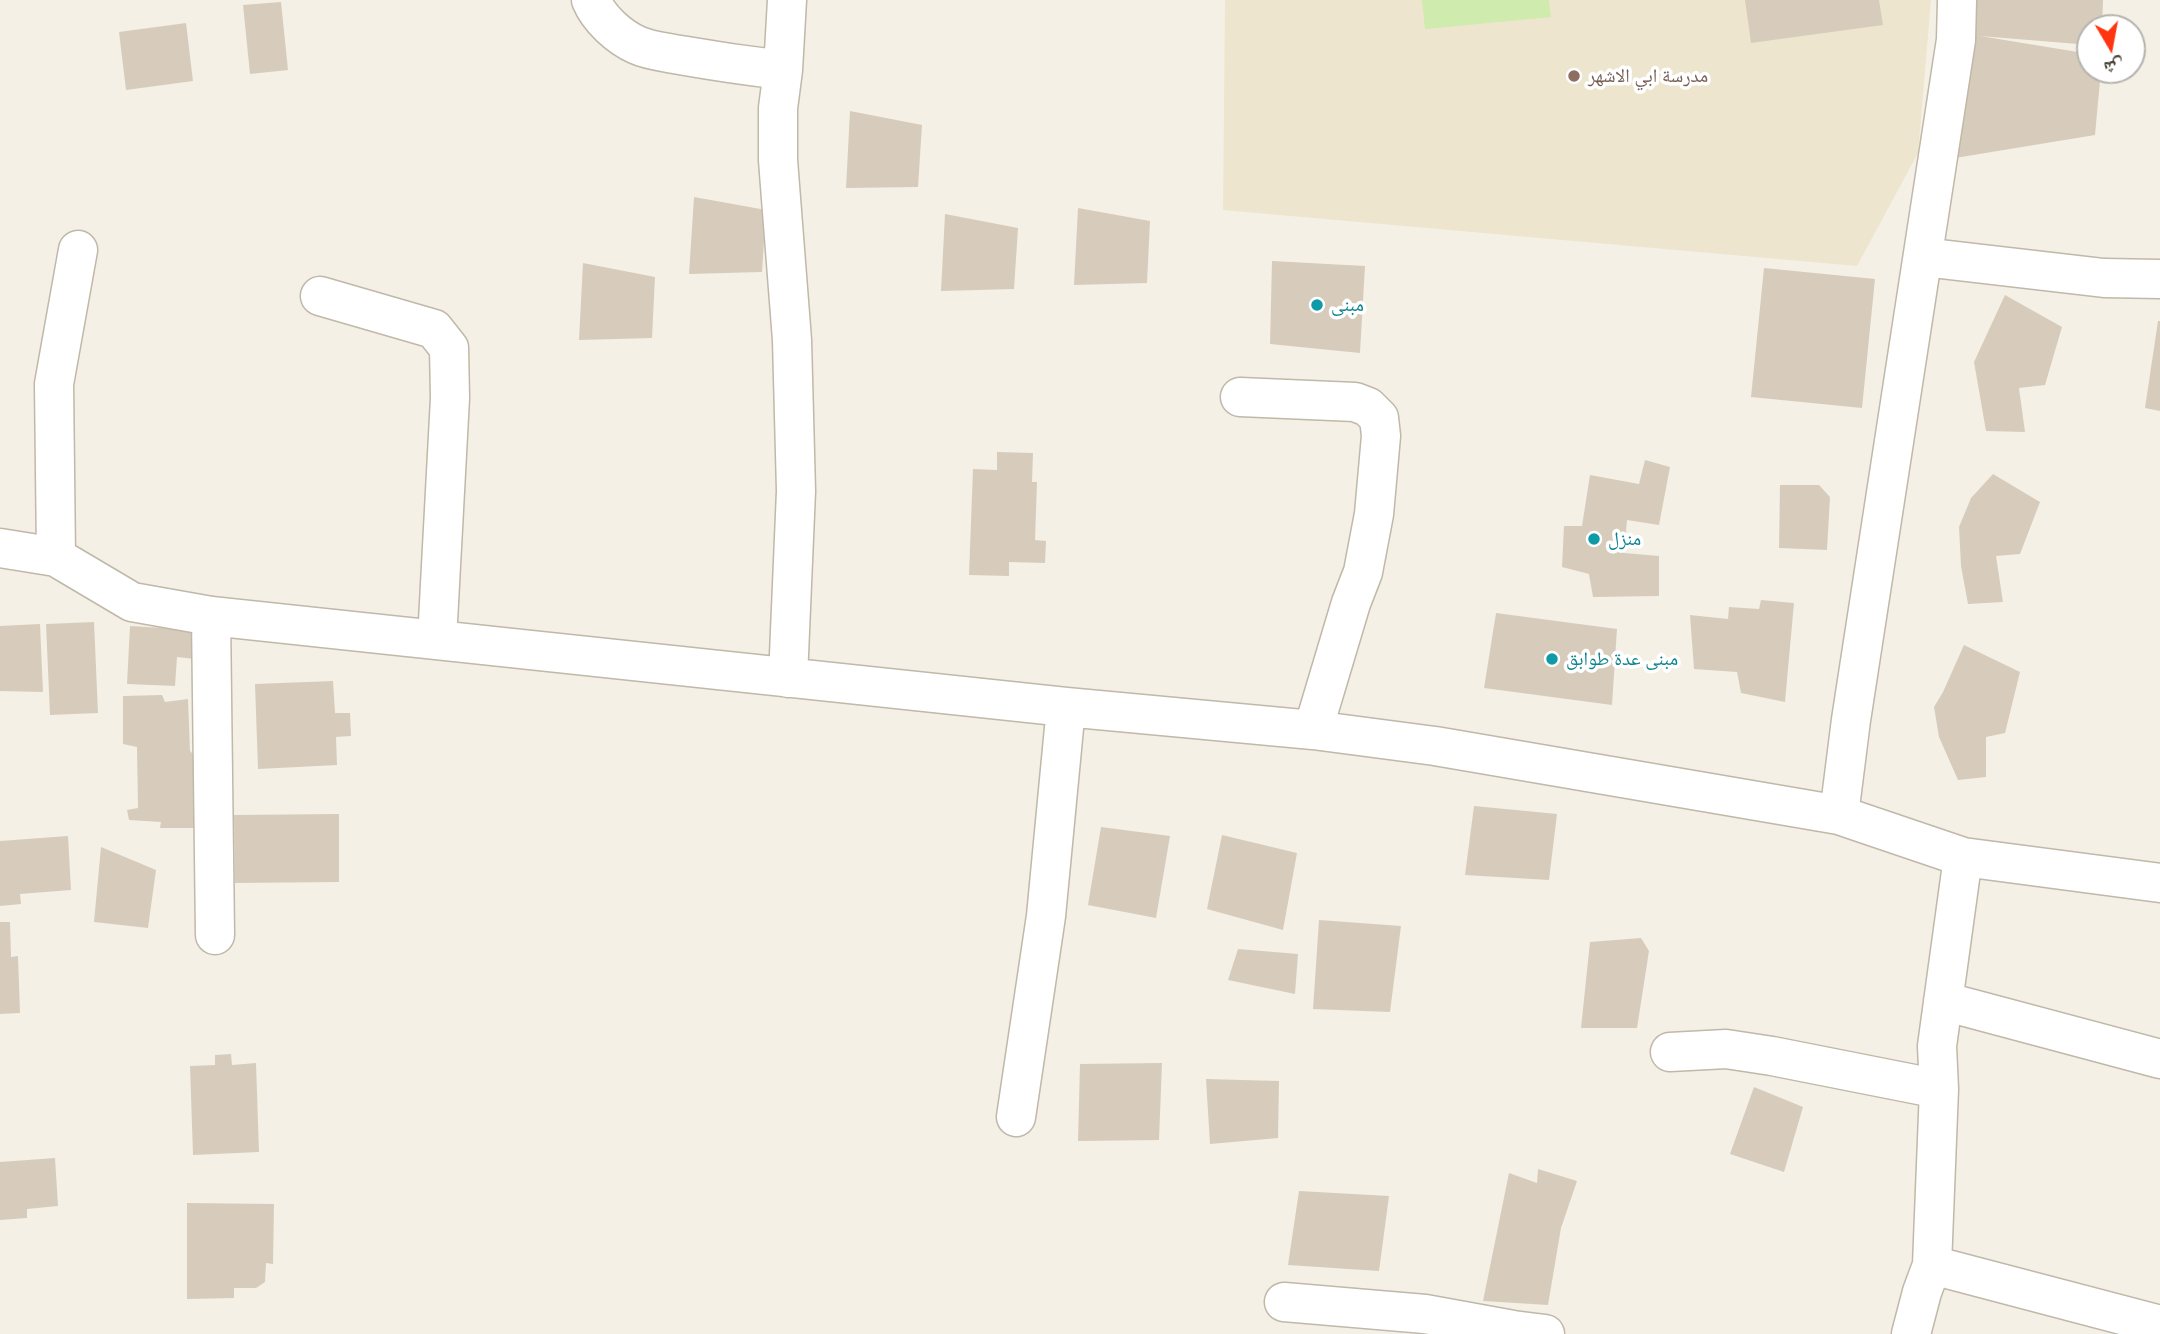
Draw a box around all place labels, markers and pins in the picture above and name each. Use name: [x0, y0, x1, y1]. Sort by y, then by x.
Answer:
place label: مدرسة ابي الاشهر: [1588, 65, 1708, 87]
marker: مدرسة ابي الاشهر: [1566, 68, 1582, 84]
place label: مبنى: [1331, 294, 1364, 316]
marker: مبنى: [1309, 297, 1325, 313]
place label: منزل: [1608, 528, 1641, 550]
marker: منزل: [1586, 531, 1602, 547]
place label: مبنى عدة طوابق: [1566, 648, 1678, 670]
marker: مبنى عدة طوابق: [1544, 651, 1560, 667]

